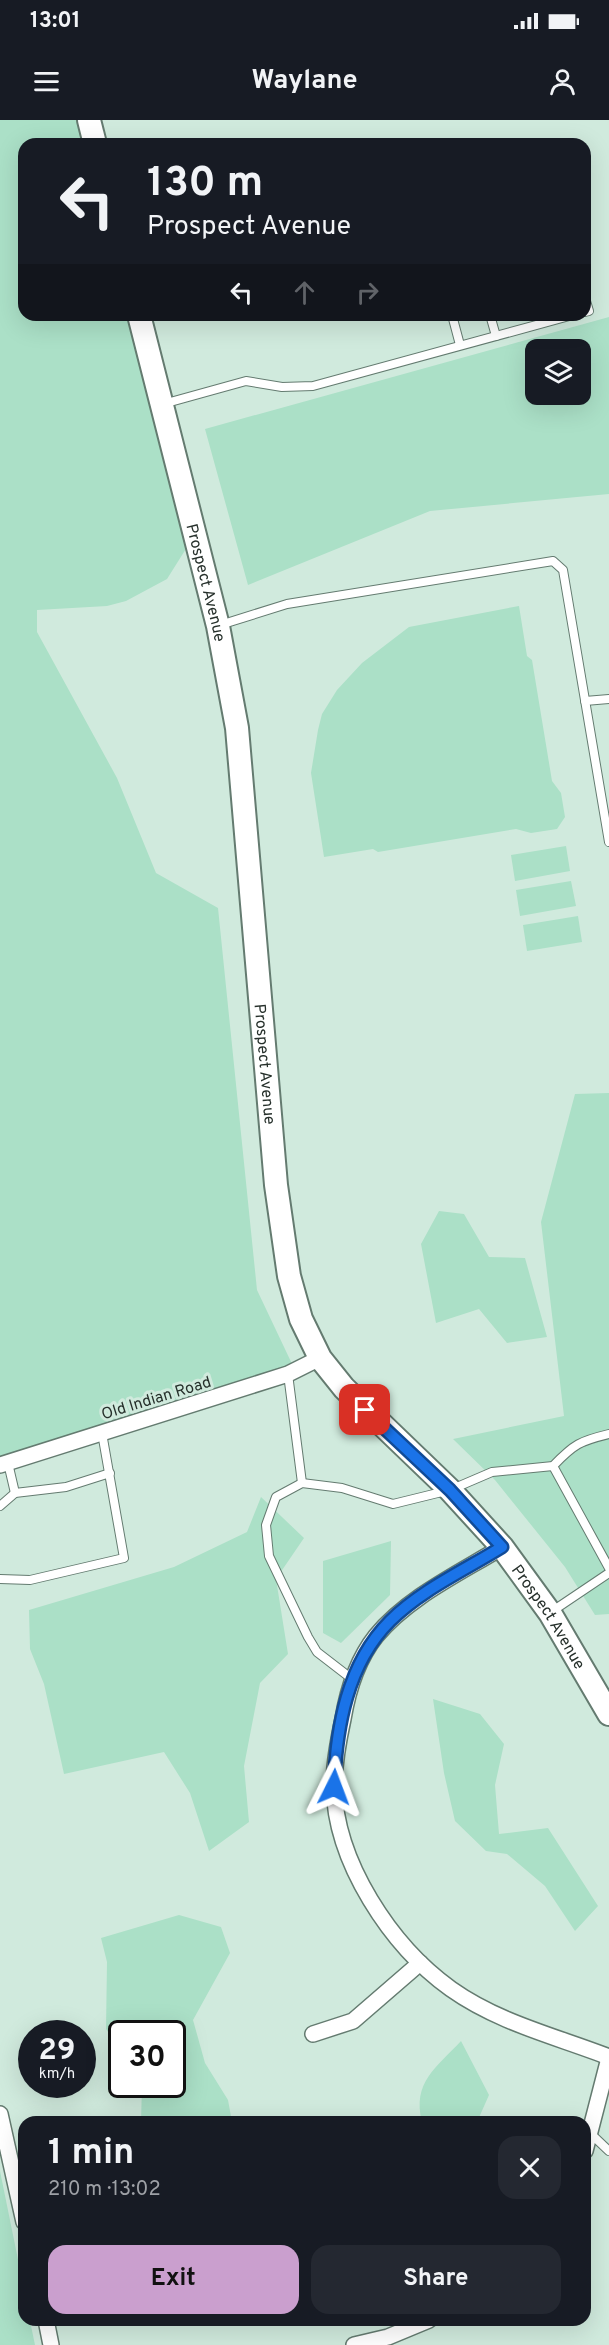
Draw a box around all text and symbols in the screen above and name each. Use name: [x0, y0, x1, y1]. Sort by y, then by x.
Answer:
text: 13:01: [30, 8, 81, 35]
text: Waylane: [251, 64, 358, 98]
icon: menu: [30, 65, 63, 98]
icon: person: [546, 65, 579, 98]
text: 130 m: [147, 158, 263, 211]
icon: left: [48, 162, 126, 240]
text: Prospect Avenue: [147, 210, 351, 244]
icon: left: [225, 276, 258, 309]
icon: ahead: [288, 276, 321, 309]
icon: right: [351, 276, 384, 309]
map controls: [525, 339, 591, 405]
button: layers: [525, 339, 591, 405]
street label: Prospect Avenue: [180, 522, 229, 644]
street label: Prospect Avenue: [249, 1003, 279, 1125]
street label: Old Indian Road: [99, 1373, 214, 1425]
pin: [339, 1384, 390, 1435]
icon: arrive: [348, 1393, 381, 1426]
street label: Prospect Avenue: [506, 1561, 589, 1673]
position arrow: [302, 1755, 366, 1819]
speed limit sign: 30: [108, 2020, 186, 2098]
text: 29: [39, 2033, 75, 2070]
text: km/h: [39, 2065, 75, 2084]
text: 1 min: [48, 2131, 134, 2177]
button: close: [498, 2136, 561, 2199]
text: 210 m · 13:02: [48, 2177, 161, 2203]
button: Exit: [48, 2245, 299, 2314]
button: Share: [311, 2245, 561, 2314]

